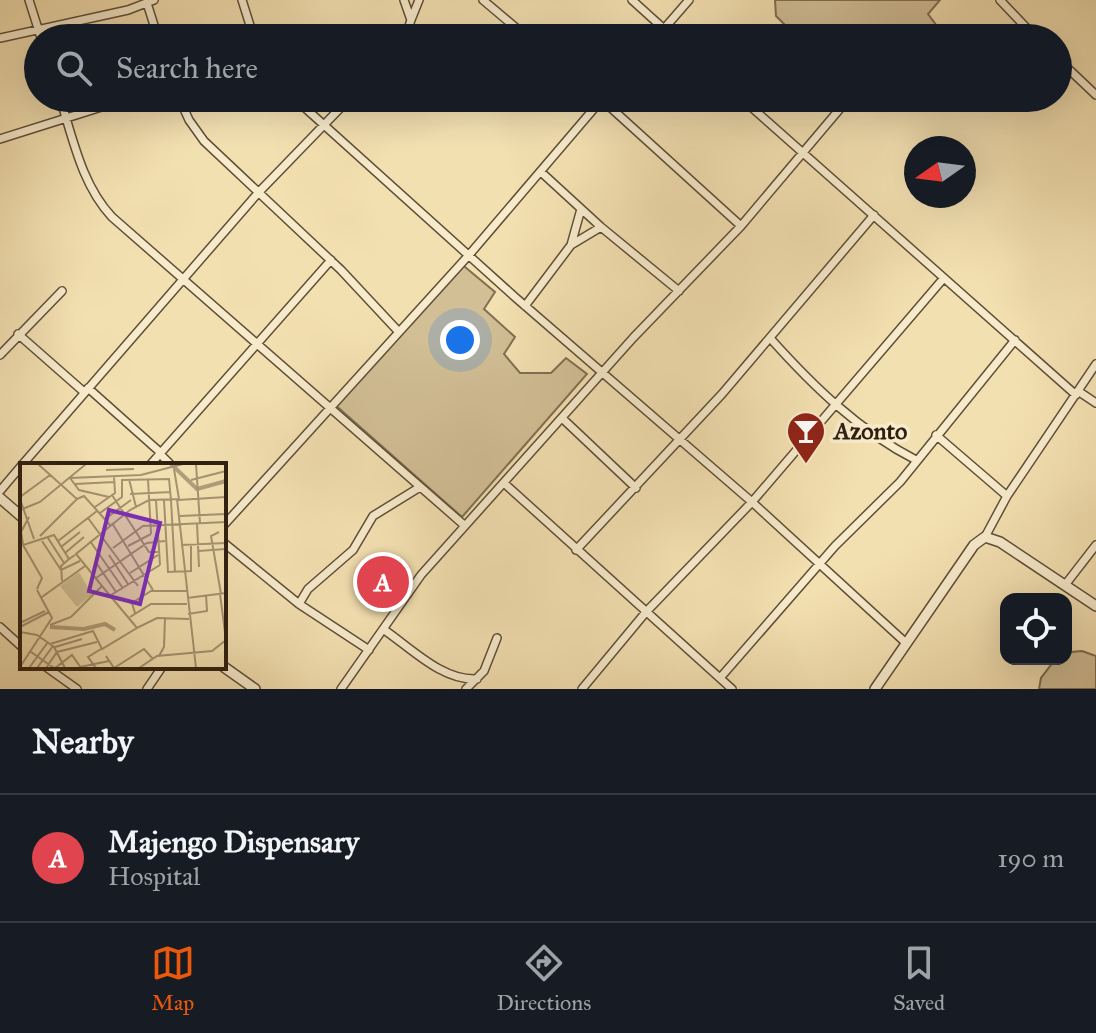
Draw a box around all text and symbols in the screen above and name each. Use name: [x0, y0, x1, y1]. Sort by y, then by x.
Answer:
search box: [24, 24, 1072, 112]
icon: search: [52, 46, 96, 90]
text: Search here: [116, 50, 258, 86]
north arrow: [904, 136, 976, 208]
your location: [440, 320, 480, 360]
bar icon: Azonto: [785, 410, 827, 465]
place label: Azonto: [832, 416, 907, 446]
inset map: [20, 463, 226, 669]
pin: A: [357, 552, 409, 612]
map controls: [1000, 593, 1072, 665]
button: locate: [1000, 593, 1072, 665]
text: Nearby: [32, 721, 134, 762]
text: Majengo Dispensary: [108, 824, 359, 860]
text: A: [49, 842, 67, 874]
text: 190 m: [997, 842, 1064, 874]
text: Hospital: [108, 860, 200, 892]
tab: Map: [151, 941, 195, 1016]
tab: Directions: [496, 941, 591, 1016]
tab: Saved: [893, 941, 945, 1016]

